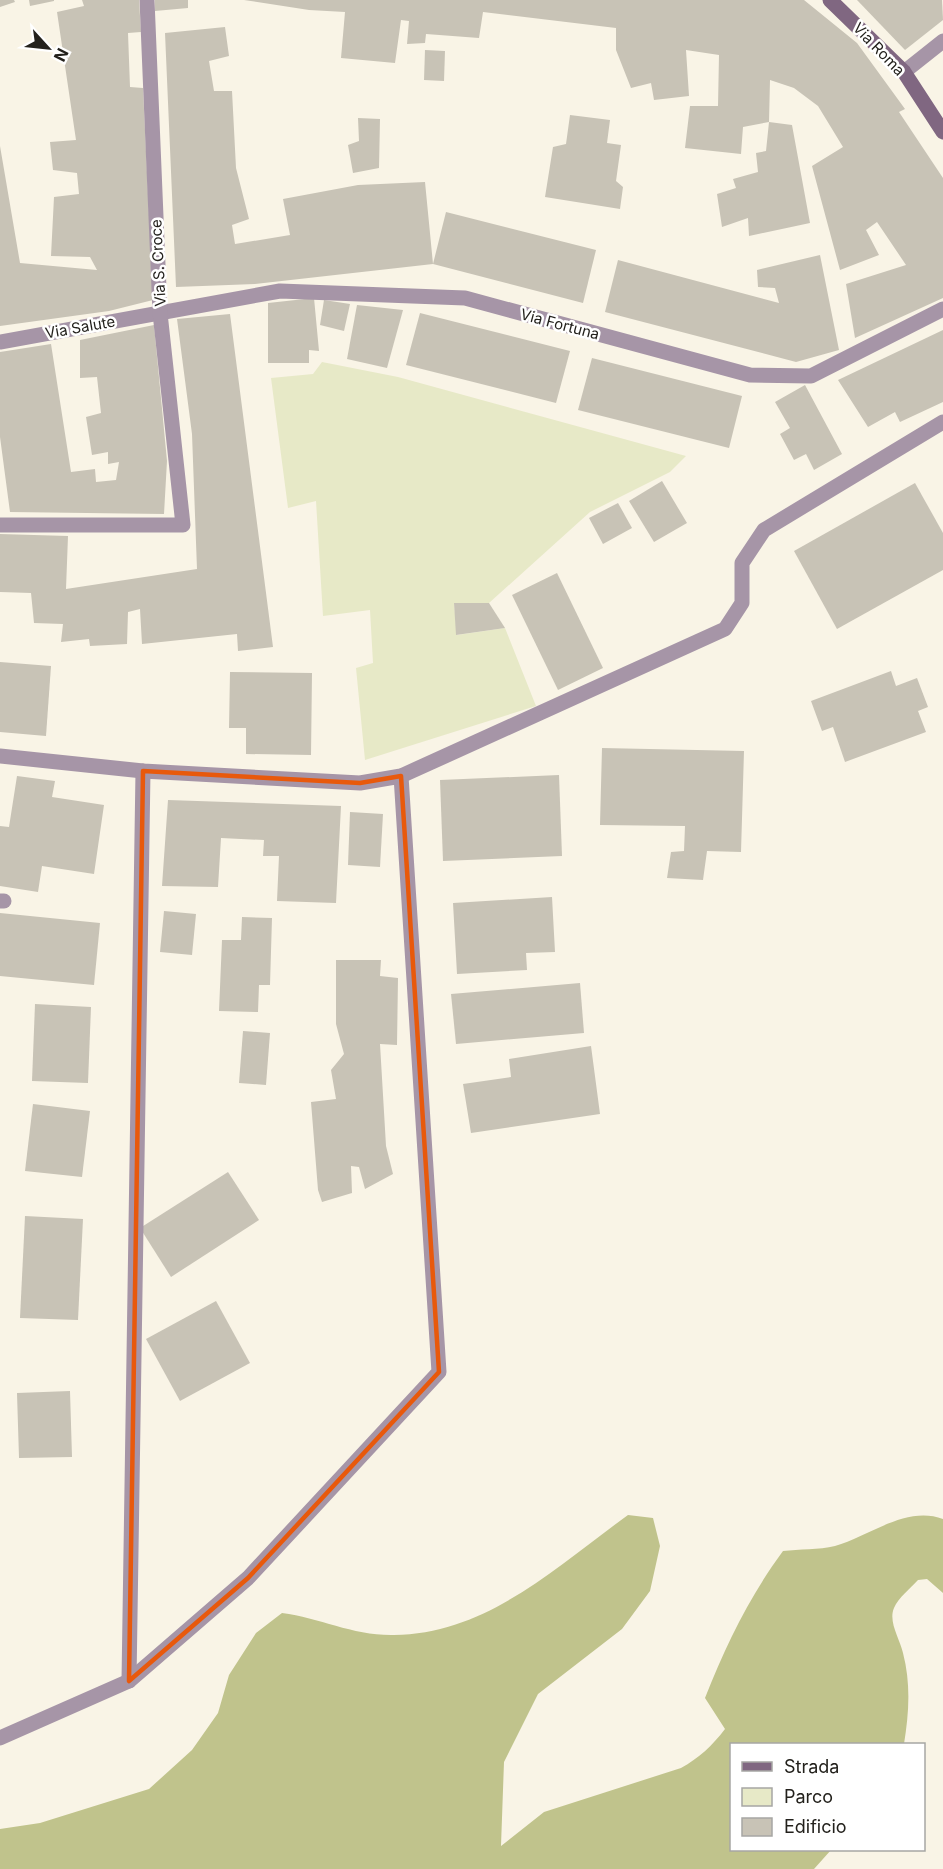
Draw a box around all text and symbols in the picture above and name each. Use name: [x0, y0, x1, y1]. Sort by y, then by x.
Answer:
north arrow: [18, 18, 78, 78]
street label: Via Roma: [849, 18, 909, 80]
text: N: [50, 45, 73, 65]
street label: Via S. Croce: [146, 219, 170, 307]
street label: Via Fortuna: [519, 304, 601, 344]
street label: Via Salute: [44, 312, 116, 342]
legend: [730, 1743, 925, 1851]
text: Strada: [784, 1756, 839, 1777]
text: Parco: [784, 1786, 833, 1807]
text: Edificio: [784, 1816, 847, 1837]

